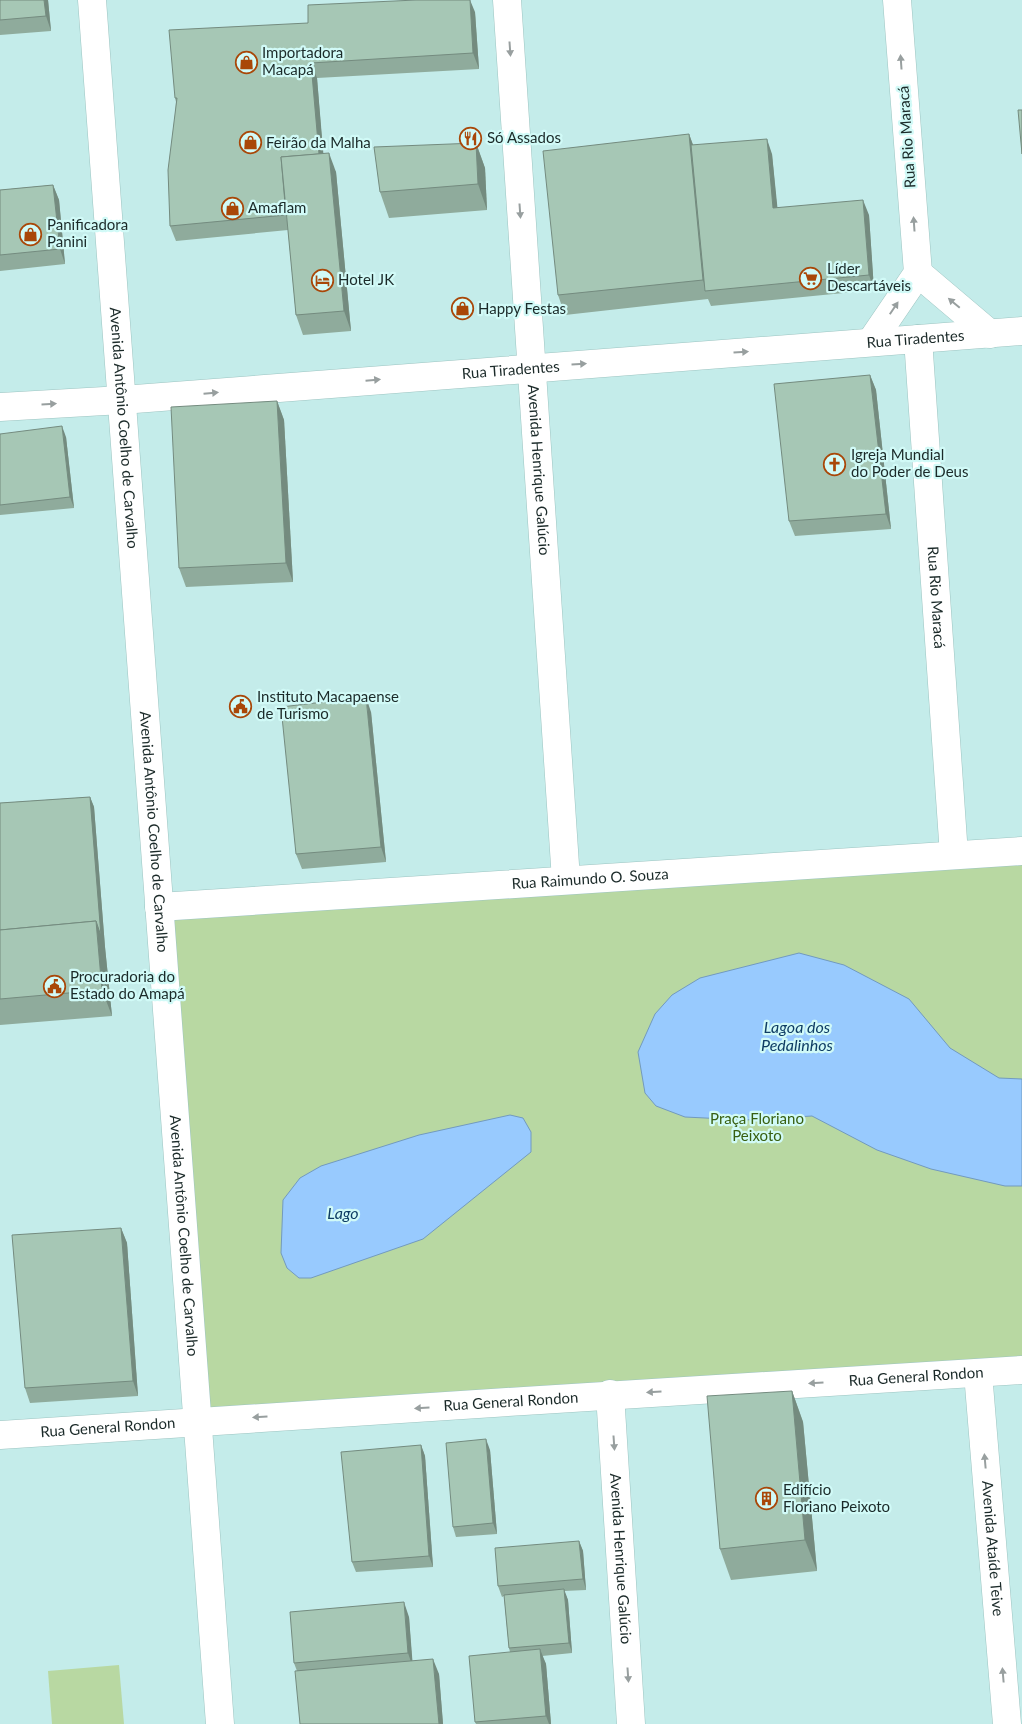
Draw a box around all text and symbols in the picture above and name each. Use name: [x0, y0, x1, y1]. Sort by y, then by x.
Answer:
one-way arrow: [507, 41, 515, 57]
place label: Importadora Macapá: [262, 43, 343, 78]
shop icon: Importadora Macapá: [234, 50, 258, 74]
one-way arrow: [897, 54, 905, 70]
street label: Rua Rio Maracá: [893, 85, 919, 189]
restaurant icon: Só Assados: [459, 126, 483, 150]
place label: Só Assados: [487, 128, 561, 146]
shop icon: Feirão da Malha: [238, 131, 262, 155]
place label: Feirão da Malha: [266, 133, 371, 151]
shop icon: Amaflam: [220, 196, 244, 220]
place label: Amaflam: [248, 198, 306, 216]
one-way arrow: [517, 203, 525, 219]
place label: Panificadora Panini: [47, 215, 128, 250]
one-way arrow: [910, 216, 918, 232]
shop icon: Panificadora Panini: [19, 222, 43, 246]
place label: Líder Descartáveis: [827, 259, 911, 294]
supermarket icon: Líder Descartáveis: [799, 266, 823, 290]
hotel icon: Hotel JK: [310, 268, 334, 292]
place label: Hotel JK: [338, 270, 394, 288]
shop icon: Happy Festas: [450, 297, 474, 321]
one-way arrow: [948, 298, 961, 309]
place label: Happy Festas: [478, 299, 566, 317]
one-way arrow: [889, 301, 899, 314]
street label: Avenida Antônio Coelho de Carvalho: [107, 306, 143, 549]
street label: Rua Tiradentes: [866, 325, 965, 351]
one-way arrow: [733, 348, 749, 356]
street label: Rua Tiradentes: [461, 356, 560, 382]
one-way arrow: [571, 360, 587, 368]
one-way arrow: [365, 376, 381, 384]
street label: Avenida Henrique Galúcio: [525, 384, 554, 556]
one-way arrow: [203, 389, 219, 397]
one-way arrow: [41, 400, 57, 408]
place label: Igreja Mundial do Poder de Deus: [851, 445, 968, 480]
church icon: Igreja Mundial do Poder de Deus: [823, 452, 847, 476]
street label: Rua Rio Maracá: [924, 545, 950, 649]
place label: Instituto Macapaense de Turismo: [257, 687, 399, 722]
public building icon: Instituto Macapaense de Turismo: [229, 694, 253, 718]
street label: Avenida Antônio Coelho de Carvalho: [137, 710, 173, 953]
street label: Rua Raimundo O. Souza: [511, 864, 669, 892]
place label: Procuradoria do Estado do Amapá: [70, 967, 185, 1002]
public building icon: Procuradoria do Estado do Amapá: [42, 974, 66, 998]
water label: Lagoa dos Pedalinhos: [761, 1017, 834, 1054]
park label: Praça Floriano Peixoto: [710, 1109, 804, 1144]
street label: Avenida Antônio Coelho de Carvalho: [167, 1114, 203, 1357]
water label: Lago: [327, 1203, 359, 1222]
street label: Rua General Rondon: [848, 1362, 984, 1389]
one-way arrow: [808, 1380, 824, 1388]
street label: Rua General Rondon: [443, 1388, 579, 1414]
one-way arrow: [646, 1388, 662, 1396]
one-way arrow: [414, 1405, 430, 1413]
street label: Rua General Rondon: [40, 1413, 176, 1440]
one-way arrow: [252, 1414, 268, 1422]
one-way arrow: [610, 1435, 618, 1451]
one-way arrow: [981, 1453, 989, 1469]
street label: Avenida Henrique Galúcio: [607, 1472, 636, 1645]
place label: Edifício Floriano Peixoto: [783, 1480, 890, 1515]
street label: Avenida Ataíde Teive: [979, 1480, 1008, 1617]
building icon: Edifício Floriano Peixoto: [755, 1487, 779, 1511]
one-way arrow: [624, 1667, 632, 1683]
one-way arrow: [999, 1667, 1007, 1683]

